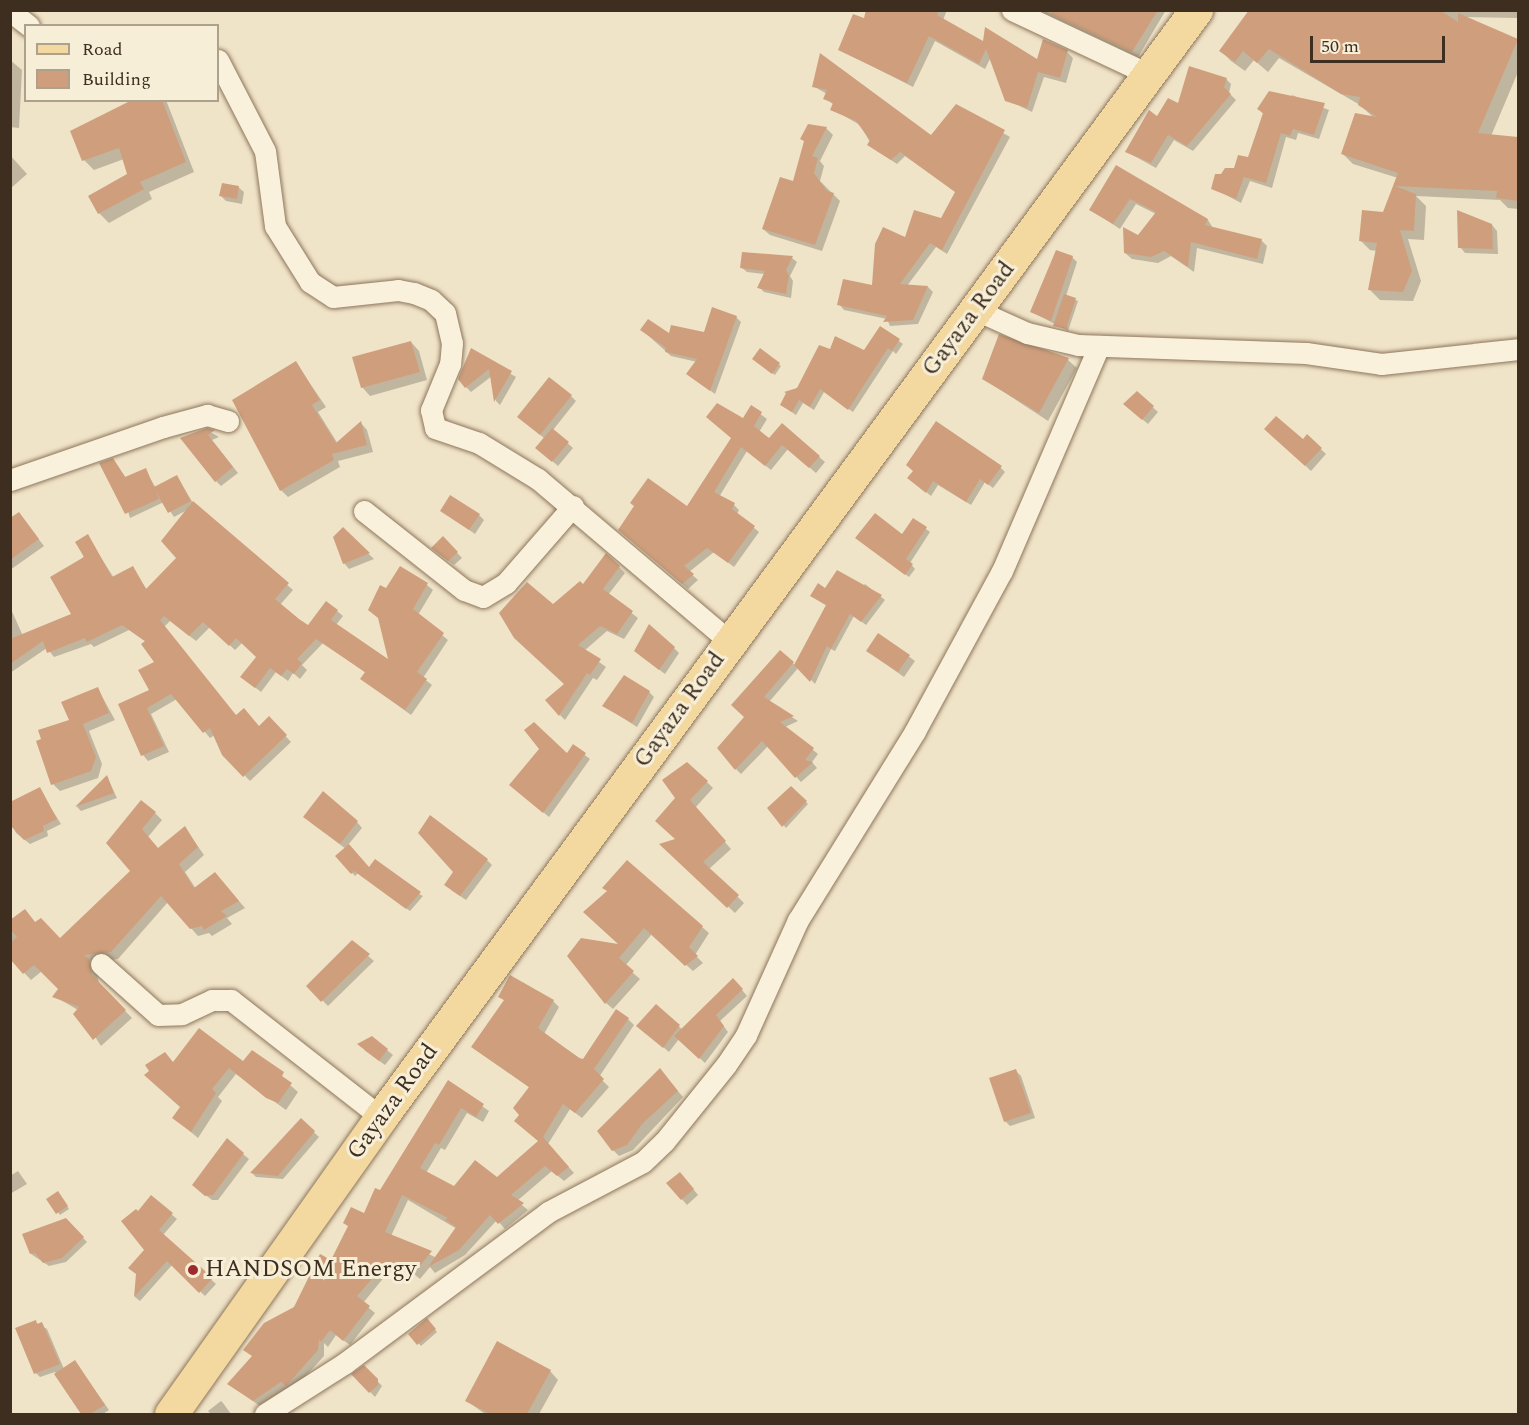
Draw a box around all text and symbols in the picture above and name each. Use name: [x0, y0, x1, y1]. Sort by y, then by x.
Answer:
legend: [24, 24, 219, 102]
scale bar: [1313, 24, 1448, 62]
text: 50 m: [1321, 33, 1359, 60]
text: Road: [82, 36, 123, 63]
text: Building: [82, 66, 151, 93]
street label: Gayaza Road: [916, 256, 1022, 382]
street label: Gayaza Road: [628, 646, 732, 774]
street label: Gayaza Road: [341, 1038, 445, 1166]
place label: HANDSOM Energy: [205, 1256, 416, 1284]
marker: HANDSOM Energy: [186, 1263, 200, 1277]

